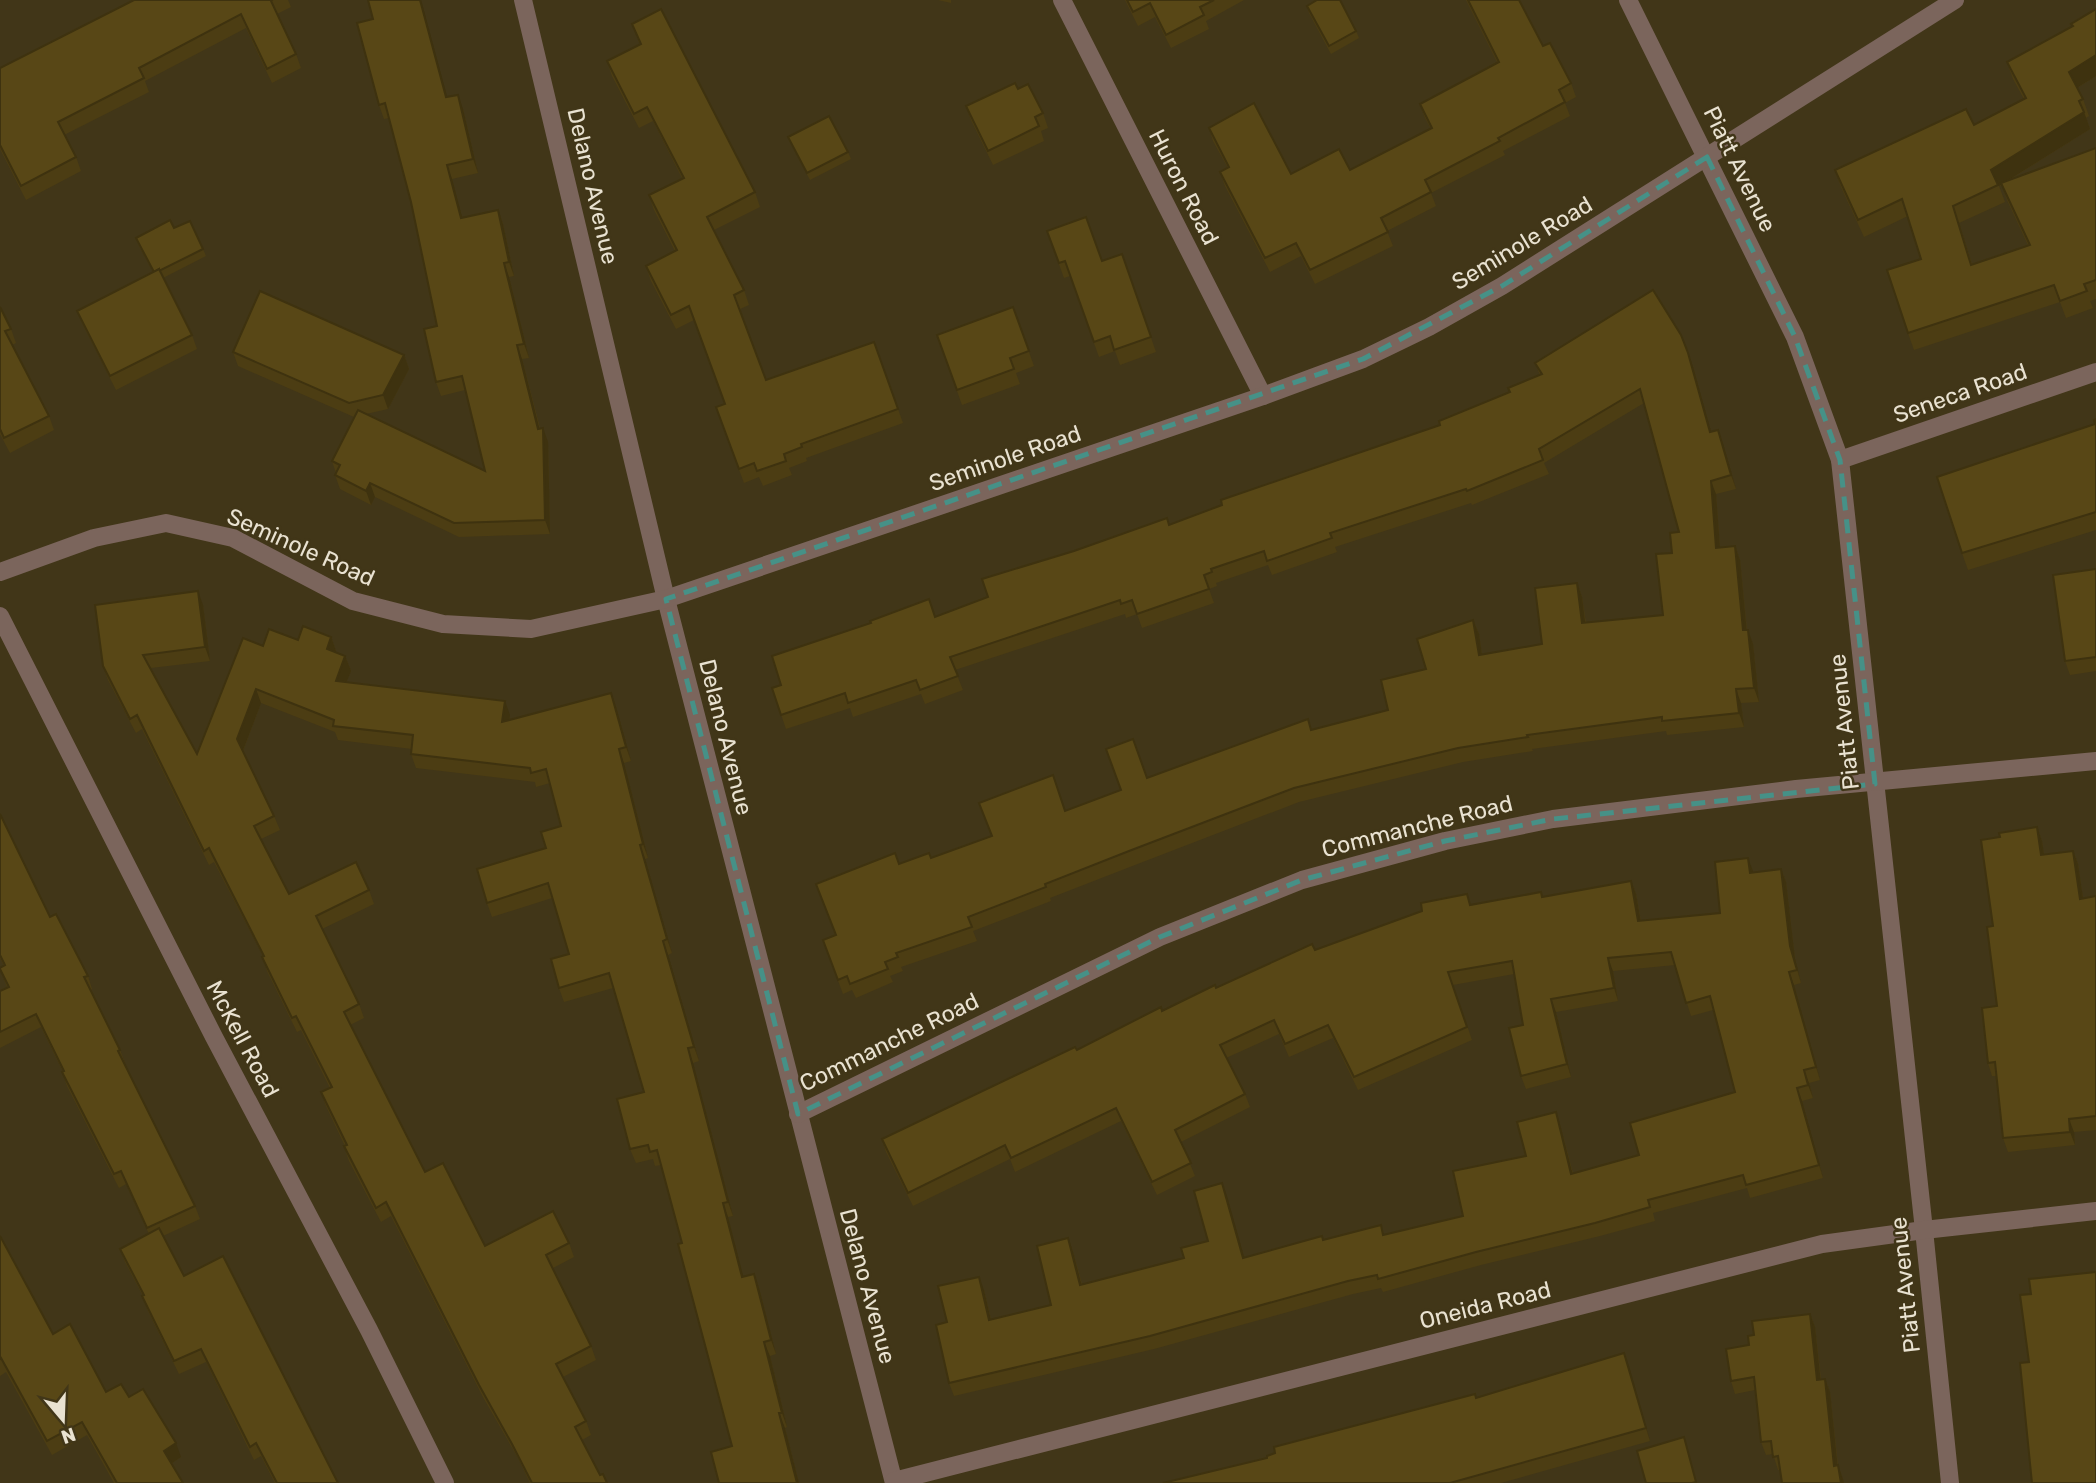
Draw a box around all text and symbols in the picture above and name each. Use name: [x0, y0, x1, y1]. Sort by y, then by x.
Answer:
street label: Piatt Avenue: [1697, 102, 1783, 236]
street label: Delano Avenue: [561, 105, 625, 267]
street label: Huron Road: [1143, 124, 1225, 250]
street label: Seminole Road: [1447, 190, 1597, 296]
street label: Seneca Road: [1889, 357, 2031, 429]
street label: Seminole Road: [925, 419, 1085, 497]
street label: Seminole Road: [223, 502, 379, 592]
street label: Piatt Avenue: [1823, 653, 1865, 791]
street label: Delano Avenue: [693, 656, 759, 818]
street label: Commanche Road: [1319, 789, 1515, 863]
street label: McKell Road: [201, 976, 285, 1102]
street label: Commanche Road: [795, 987, 983, 1097]
street label: Delano Avenue: [834, 1205, 902, 1367]
street label: Piatt Avenue: [1884, 1216, 1926, 1354]
street label: Oneida Road: [1416, 1275, 1554, 1335]
north arrow: [28, 1385, 98, 1455]
text: N: [58, 1423, 79, 1449]

